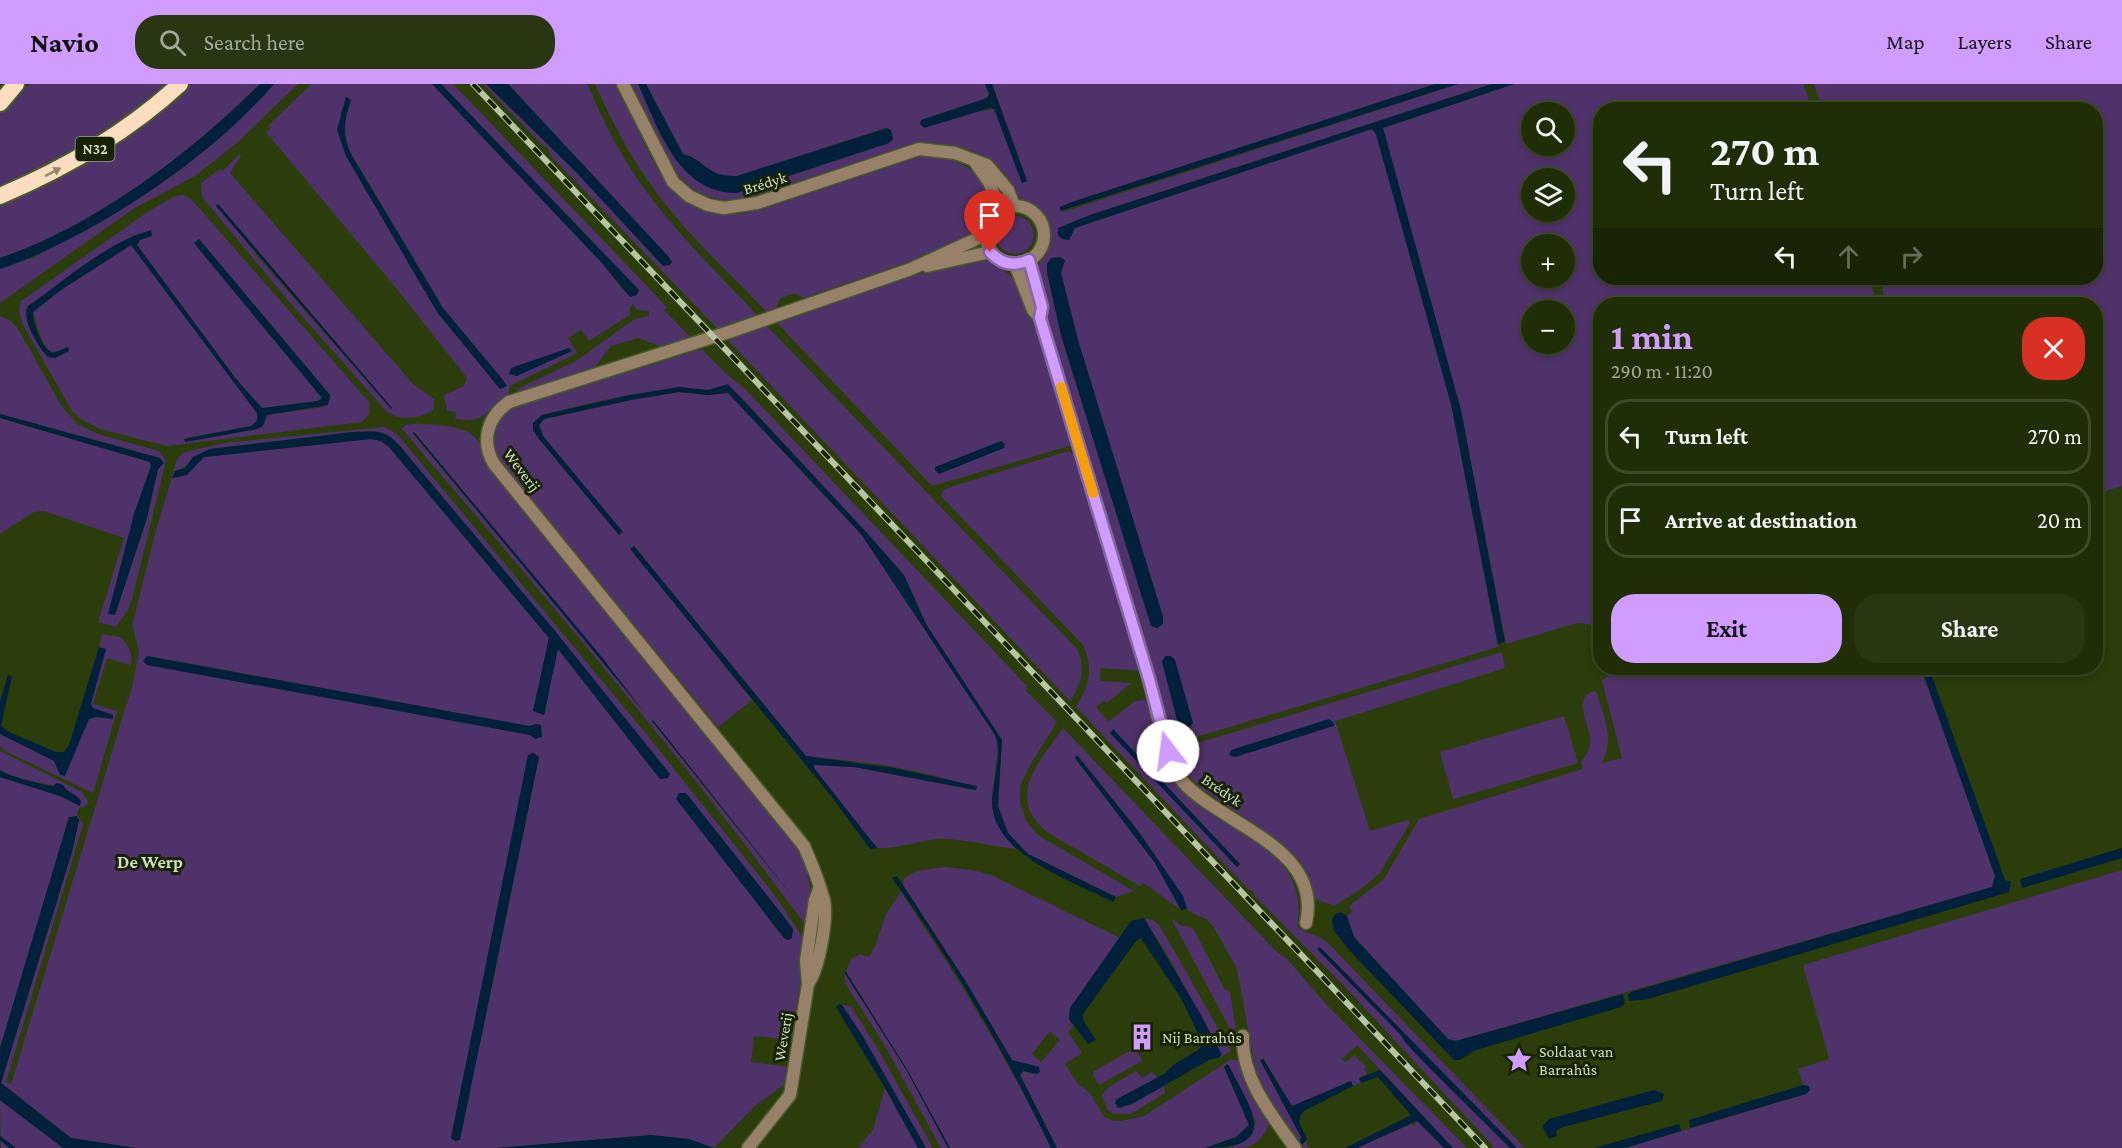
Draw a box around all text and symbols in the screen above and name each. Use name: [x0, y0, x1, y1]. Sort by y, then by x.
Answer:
search box: [135, 15, 555, 69]
icon: search: [156, 26, 189, 59]
text: Navio: [30, 27, 99, 58]
text: Search here: [204, 30, 305, 55]
text: Map: [1886, 30, 1925, 54]
text: Layers: [1958, 30, 2012, 54]
text: Share: [2045, 30, 2092, 54]
map controls: [1521, 102, 1575, 354]
button: search: [1521, 102, 1575, 156]
icon: left: [1611, 126, 1689, 204]
text: 270 m: [1710, 127, 1819, 174]
road number: N32: [76, 137, 115, 161]
one-way arrow: [45, 167, 62, 177]
street label: Brédyk: [741, 168, 789, 199]
button: layers: [1521, 168, 1575, 222]
text: Turn left: [1710, 176, 1804, 206]
pin: [964, 190, 1015, 252]
icon: arrive: [973, 199, 1006, 232]
button: +: [1521, 234, 1575, 288]
icon: left: [1769, 240, 1802, 273]
icon: ahead: [1832, 240, 1865, 273]
icon: right: [1895, 240, 1928, 273]
button: −: [1521, 300, 1575, 354]
text: 1 min: [1611, 317, 1693, 357]
button: close: [2022, 317, 2085, 380]
text: 290 m · 11:20: [1611, 360, 1713, 382]
icon: left: [1614, 420, 1647, 453]
text: Turn left: [1665, 424, 1748, 449]
text: 270 m: [2028, 424, 2082, 449]
street label: Weverij: [500, 445, 544, 495]
icon: arrive: [1614, 504, 1647, 537]
text: Arrive at destination: [1665, 508, 1857, 533]
text: 20 m: [2037, 508, 2082, 533]
button: Exit: [1611, 594, 1842, 663]
button: Share: [1854, 594, 2085, 663]
position arrow: [1136, 719, 1200, 783]
street label: Brédyk: [1198, 770, 1246, 811]
district label: De Werp: [117, 852, 183, 872]
street label: Weverij: [771, 1011, 796, 1063]
building icon: Nij Barrahûs: [1127, 1022, 1157, 1052]
place label: Nij Barrahûs: [1162, 1029, 1242, 1047]
place label: Soldaat van Barrahûs: [1539, 1043, 1614, 1078]
place icon: Soldaat van Barrahûs: [1504, 1045, 1534, 1075]

